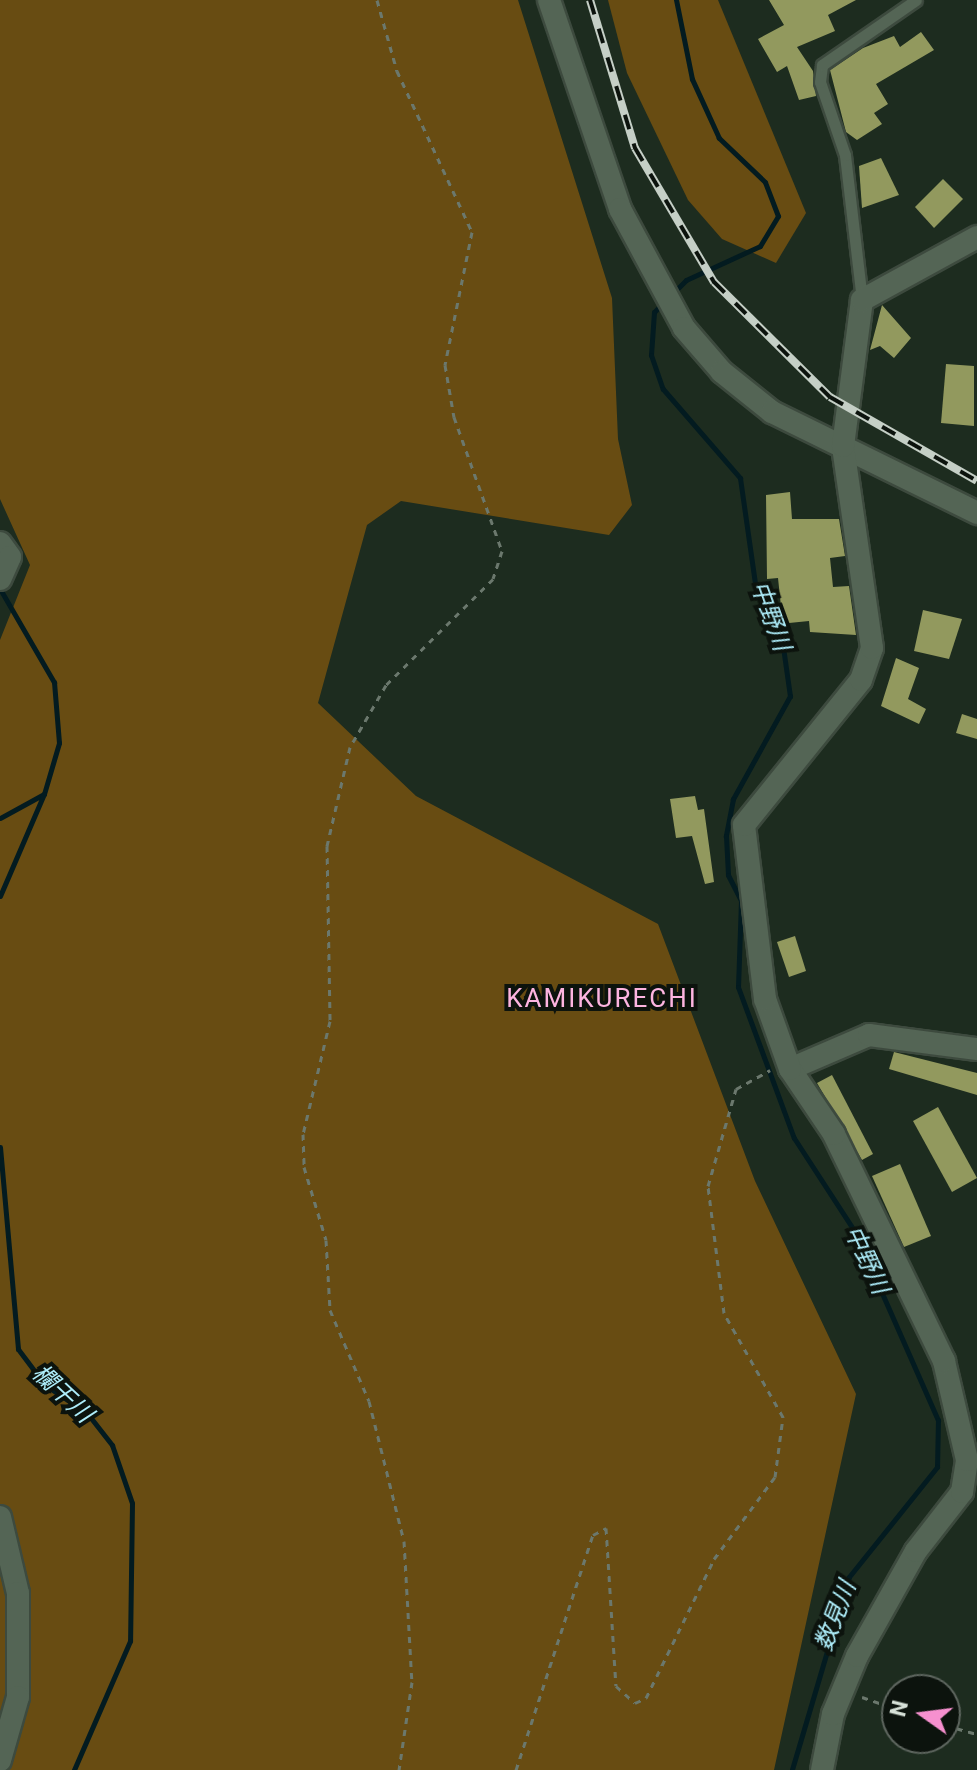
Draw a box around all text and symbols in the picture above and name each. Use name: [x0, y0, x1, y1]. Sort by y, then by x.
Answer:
water label: 中野川: [744, 577, 796, 655]
district label: KAMIKURECHI: [506, 983, 698, 1015]
water label: 中野川: [838, 1221, 894, 1299]
water label: 欄干川: [26, 1359, 98, 1429]
water label: 数見川: [810, 1577, 862, 1655]
north arrow: [881, 1674, 961, 1754]
text: N: [885, 1698, 913, 1719]

